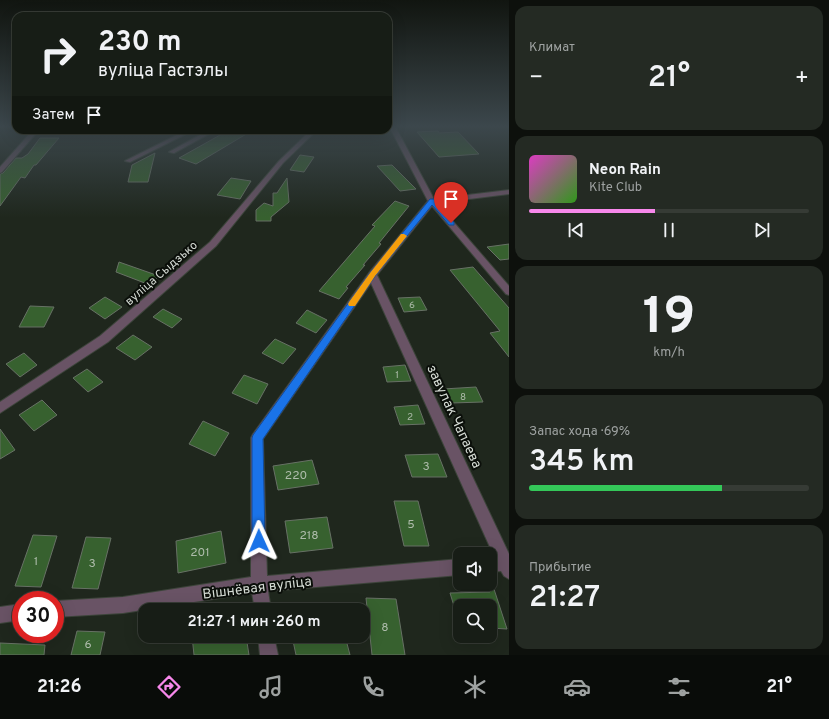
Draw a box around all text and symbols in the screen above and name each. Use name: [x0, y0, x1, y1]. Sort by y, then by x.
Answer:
text: 230 m: [98, 25, 181, 61]
icon: right: [32, 28, 84, 80]
text: Климат: [529, 40, 575, 56]
text: вуліца Гастэлы: [98, 60, 228, 83]
text: 21°: [648, 60, 690, 97]
text: −: [529, 65, 543, 92]
text: +: [795, 65, 809, 92]
icon: arrive: [83, 104, 105, 126]
text: Затем: [32, 106, 75, 125]
text: Neon Rain: [589, 161, 661, 180]
text: Kite Club: [589, 180, 642, 196]
pin: [434, 182, 468, 223]
icon: arrive: [440, 188, 462, 210]
icon: previous: [565, 219, 587, 241]
icon: pause: [658, 219, 680, 241]
icon: next: [751, 219, 773, 241]
street label: вуліца Сыдзько: [122, 238, 202, 310]
text: 19: [643, 286, 695, 352]
house number: 6: [409, 299, 415, 312]
text: km/h: [653, 345, 685, 361]
street label: завулак Чапаева: [422, 362, 485, 471]
house number: 1: [395, 369, 399, 382]
house number: 8: [460, 391, 466, 404]
house number: 2: [407, 411, 413, 424]
text: Запас хода · 69%: [529, 424, 630, 440]
text: 345 km: [529, 444, 634, 481]
house number: 3: [422, 459, 430, 475]
house number: 220: [285, 468, 307, 484]
house number: 5: [407, 517, 415, 533]
position arrow: [238, 520, 280, 562]
house number: 218: [299, 528, 319, 544]
house number: 201: [190, 545, 210, 561]
map controls: [453, 547, 497, 643]
button: sound: [453, 547, 497, 591]
house number: 1: [34, 554, 38, 570]
house number: 3: [88, 556, 96, 572]
text: Прибытие: [529, 560, 591, 576]
street label: Вішнёвая вуліца: [202, 573, 313, 604]
text: 21:27: [529, 580, 600, 617]
speed limit sign: 30: [12, 591, 64, 643]
button: search: [453, 599, 497, 643]
text: 21:27 · 1 мин · 260 m: [187, 613, 321, 632]
house number: 8: [381, 620, 389, 636]
house number: 6: [84, 637, 92, 653]
icon: directions: [155, 673, 183, 701]
icon: music: [257, 673, 285, 701]
icon: phone: [359, 673, 387, 701]
icon: climate: [461, 673, 489, 701]
icon: car: [563, 673, 591, 701]
icon: filters: [665, 673, 693, 701]
text: 21:26: [37, 676, 82, 699]
text: 21°: [766, 676, 792, 699]

